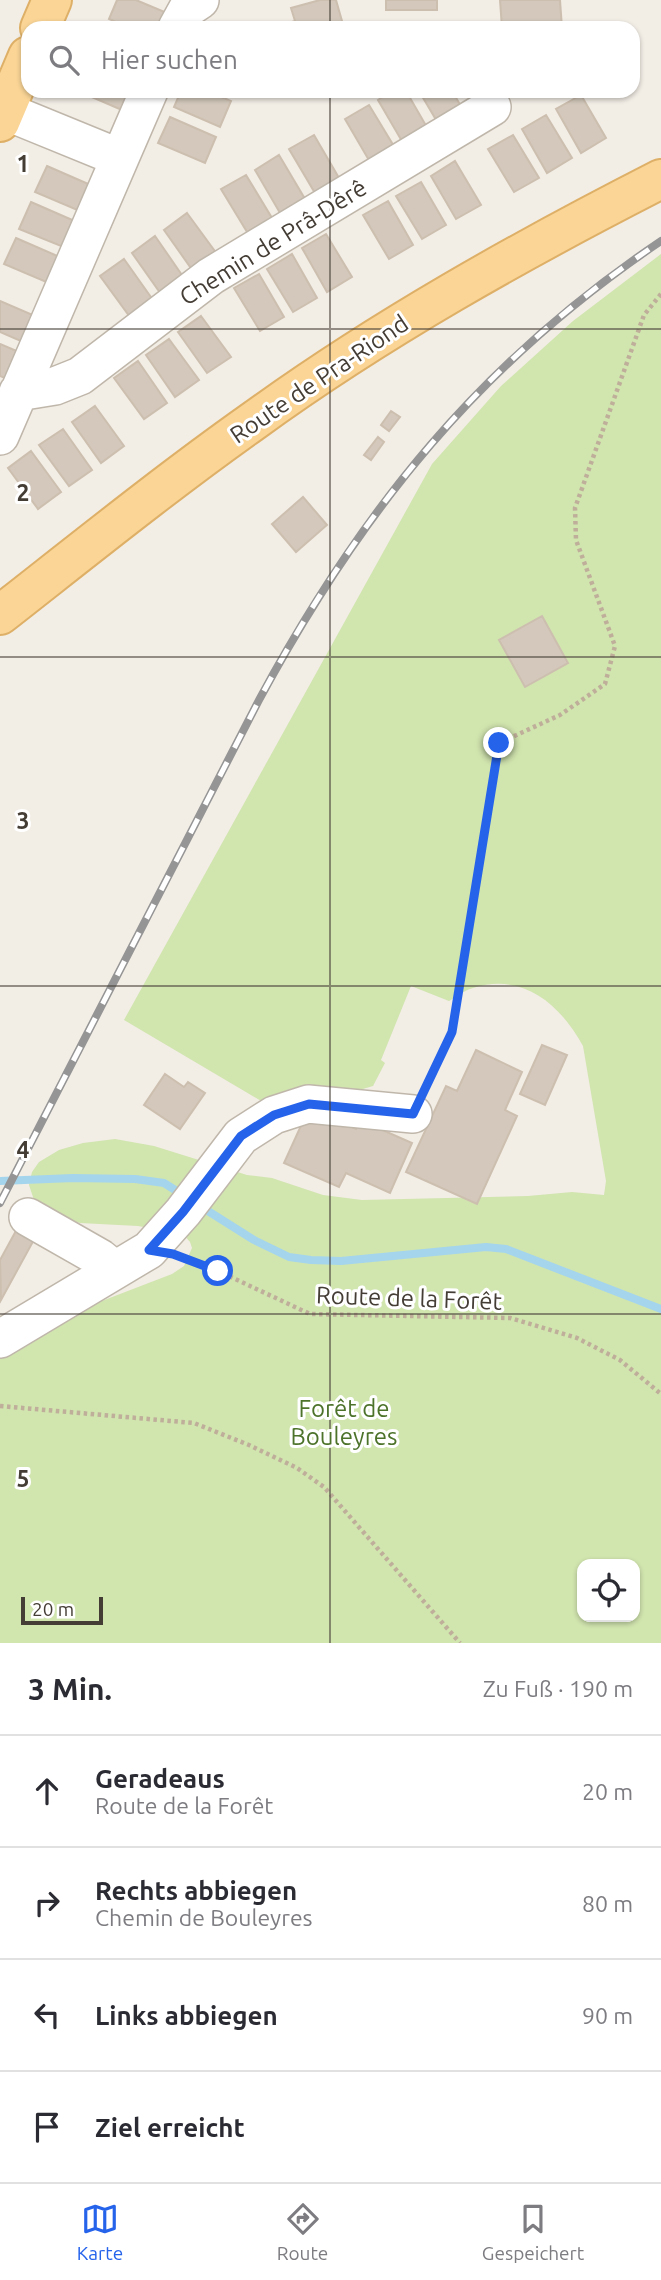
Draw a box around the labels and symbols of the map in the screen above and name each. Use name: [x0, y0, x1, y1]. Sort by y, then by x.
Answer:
text: 1: [17, 151, 29, 176]
street label: Chemin de Prâ-Dêrê: [175, 173, 371, 311]
street label: Route de Pra-Riond: [225, 309, 413, 449]
text: 2: [17, 480, 29, 505]
route end: [483, 727, 514, 758]
text: 3: [17, 808, 29, 833]
text: 4: [17, 1137, 30, 1162]
route start: [202, 1255, 233, 1286]
street label: Route de la Forêt: [316, 1281, 503, 1315]
park label: Forêt de Bouleyres: [291, 1395, 397, 1450]
text: 5: [17, 1466, 29, 1491]
scale bar: [21, 1594, 103, 1626]

